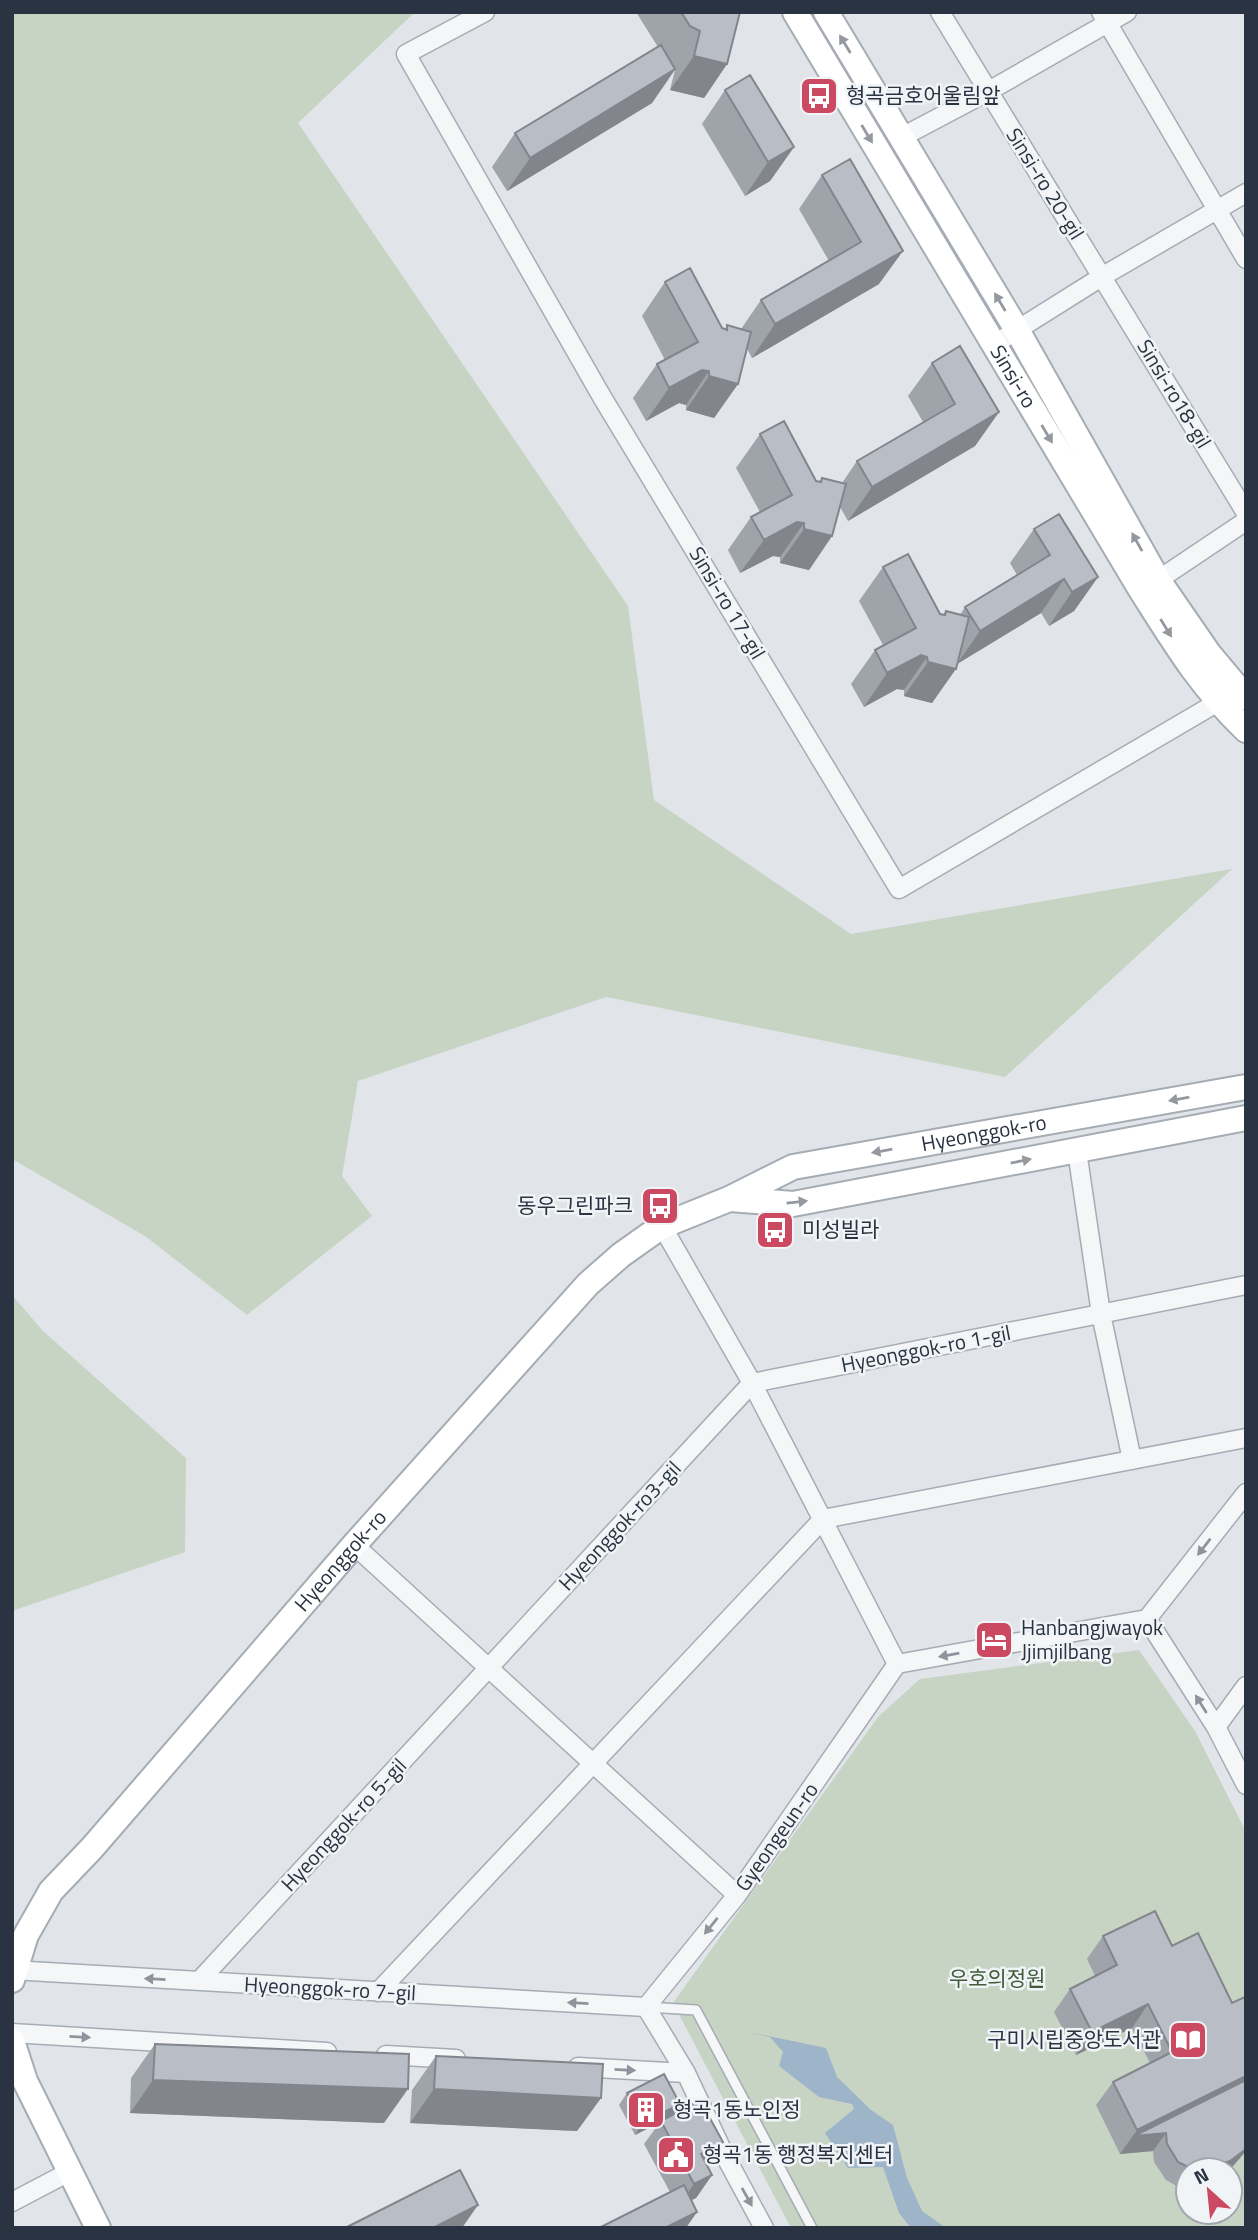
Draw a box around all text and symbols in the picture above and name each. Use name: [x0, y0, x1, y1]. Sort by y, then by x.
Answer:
one-way arrow: [838, 34, 851, 54]
bus stop icon: 형곡금호어울림앞: [798, 75, 840, 117]
place label: 형곡금호어울림앞: [846, 79, 1001, 111]
street label: Sinsi-ro 20-gil: [999, 121, 1093, 246]
one-way arrow: [861, 124, 874, 143]
one-way arrow: [994, 292, 1007, 311]
street label: Sinsi-ro18-gil: [1130, 333, 1220, 454]
street label: Sinsi-ro: [983, 338, 1046, 414]
one-way arrow: [1041, 425, 1053, 444]
one-way arrow: [1131, 533, 1143, 552]
street label: Sinsi-ro 17-gil: [682, 540, 774, 665]
one-way arrow: [1159, 619, 1172, 638]
one-way arrow: [1168, 1094, 1190, 1105]
street label: Hyeonggok-ro: [919, 1106, 1049, 1159]
one-way arrow: [871, 1146, 893, 1157]
one-way arrow: [1010, 1155, 1032, 1166]
bus stop icon: 동우그린파크: [639, 1185, 681, 1227]
place label: 동우그린파크: [517, 1189, 633, 1221]
one-way arrow: [786, 1196, 808, 1207]
bus stop icon: 미성빌라: [754, 1209, 796, 1251]
place label: 미성빌라: [802, 1213, 879, 1245]
street label: Hyeonggok-ro 1-gil: [838, 1316, 1013, 1380]
street label: Hyeonggok-ro3-gil: [550, 1453, 688, 1598]
street label: Hyeonggok-ro: [286, 1502, 394, 1618]
one-way arrow: [1196, 1537, 1211, 1555]
place label: Hanbangjwayok Jjimjilbang: [1021, 1611, 1163, 1667]
hotel icon: Hanbangjwayok Jjimjilbang: [973, 1619, 1015, 1661]
one-way arrow: [938, 1649, 960, 1660]
one-way arrow: [1194, 1694, 1207, 1713]
street label: Hyeonggok-ro 5-gil: [273, 1750, 414, 1898]
street label: Gyeongeun-ro: [727, 1775, 826, 1898]
one-way arrow: [704, 1917, 719, 1934]
park label: 우호의정원: [949, 1962, 1045, 1994]
street label: Hyeonggok-ro 7-gil: [243, 1968, 417, 2008]
one-way arrow: [144, 1973, 166, 1984]
one-way arrow: [567, 1997, 589, 2008]
library icon: 구미시립중앙도서관: [1167, 2019, 1209, 2061]
place label: 구미시립중앙도서관: [987, 2023, 1161, 2055]
one-way arrow: [70, 2031, 92, 2042]
one-way arrow: [615, 2064, 637, 2075]
building icon: 형곡1동노인정: [625, 2089, 667, 2131]
place label: 형곡1동노인정: [673, 2093, 801, 2125]
public building icon: 형곡1동 행정복지센터: [655, 2134, 697, 2176]
place label: 형곡1동 행정복지센터: [703, 2138, 893, 2170]
north arrow: [1174, 2156, 1244, 2226]
text: N: [1189, 2159, 1214, 2191]
one-way arrow: [741, 2187, 753, 2207]

